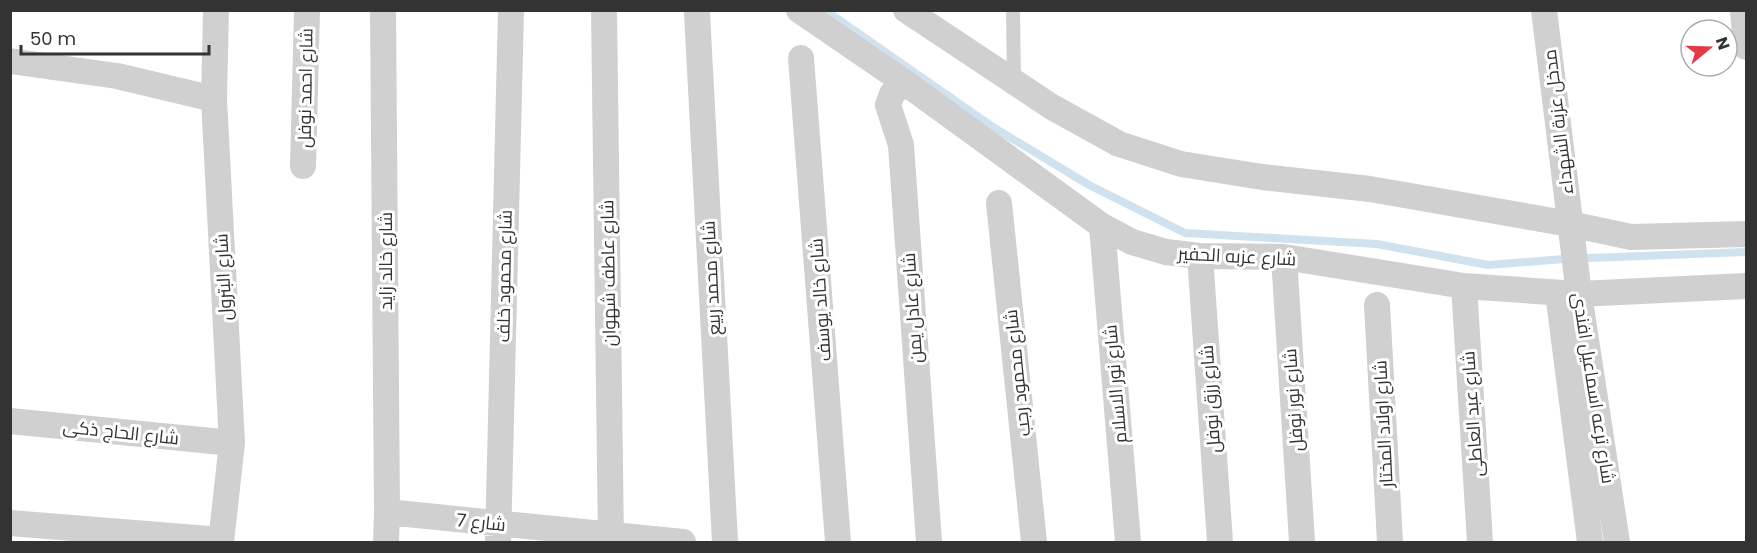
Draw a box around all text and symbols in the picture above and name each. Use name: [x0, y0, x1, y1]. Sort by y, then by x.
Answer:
scale bar: [21, 18, 208, 56]
north arrow: [1679, 18, 1739, 78]
text: 50 m: [30, 26, 76, 51]
street label: شارع احمد نوفل: [291, 28, 319, 148]
text: N: [1710, 34, 1736, 53]
street label: مدخل عزبة الشهداء: [1537, 48, 1579, 196]
street label: شارع عاطف شهوان: [594, 199, 622, 347]
street label: شارع محمود خلف: [490, 209, 518, 343]
street label: شارع خالد زايد: [373, 212, 398, 310]
street label: شارع محمد ربيع: [696, 220, 726, 336]
street label: شارع البترول: [208, 233, 238, 321]
street label: شارع خالد يوسف: [803, 238, 837, 362]
street label: شارع عزبه الحفير: [1176, 240, 1297, 272]
street label: شارع عادل يمن: [896, 252, 928, 364]
street label: شارع ترعه اسماعيل افندى: [1567, 291, 1621, 485]
street label: شارع محمود رجب: [998, 308, 1036, 438]
street label: شارع نور الاسلام: [1097, 324, 1133, 444]
street label: شارع رزق نوفل: [1194, 344, 1226, 454]
street label: شارع نور نوفل: [1277, 348, 1309, 452]
street label: شارع عبد العاطى: [1455, 350, 1489, 478]
street label: شارع اولاد المختار: [1367, 360, 1399, 489]
street label: شارع الحاج ذكى: [62, 413, 180, 451]
street label: شارع 7: [455, 507, 507, 537]

